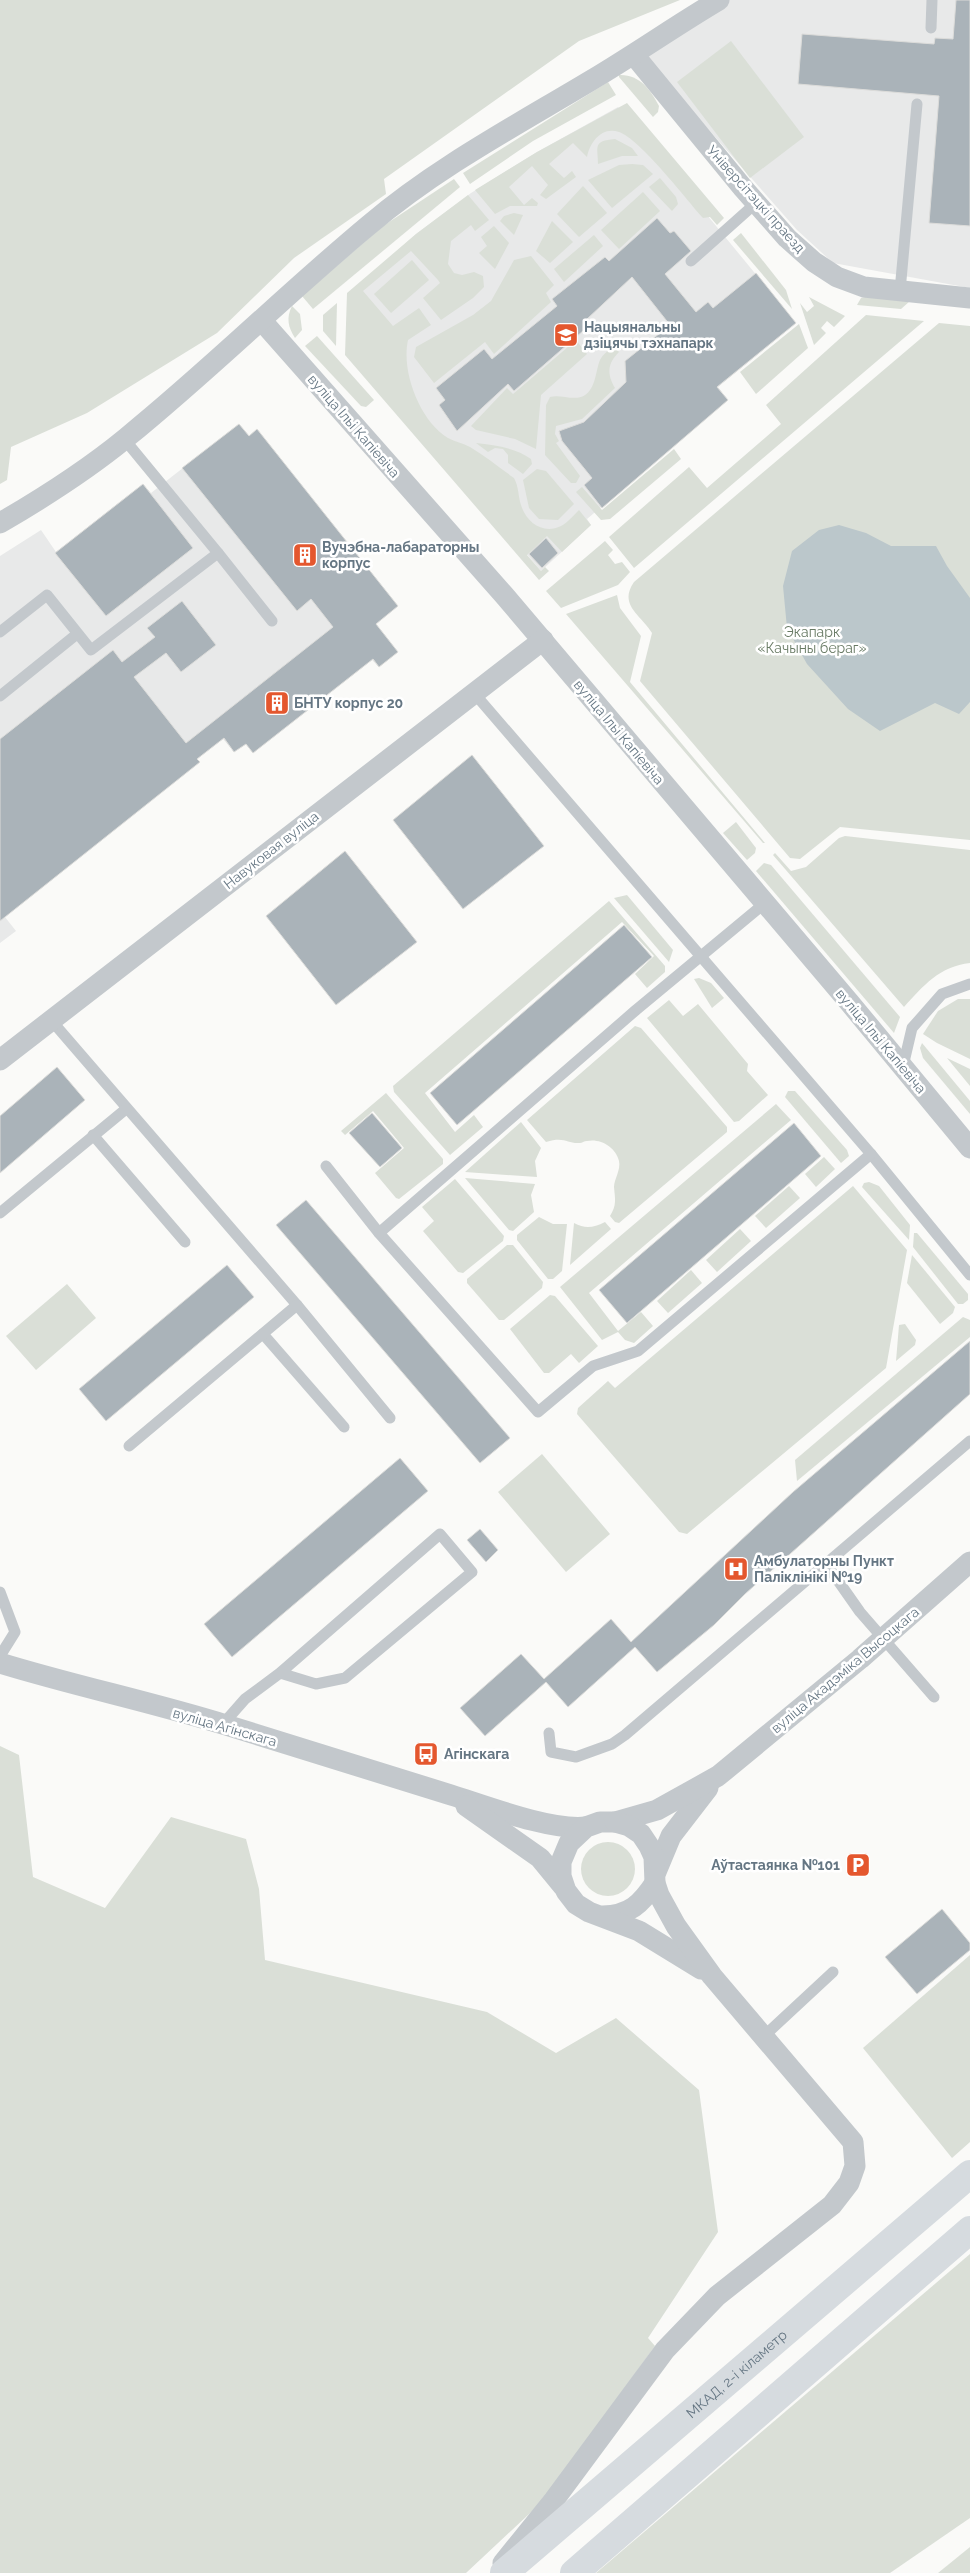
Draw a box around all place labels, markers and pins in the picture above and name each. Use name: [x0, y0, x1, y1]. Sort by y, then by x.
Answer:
place label: Нацыянальны дзіцячы тэхнапарк: [584, 319, 714, 351]
school or university icon: Нацыянальны дзіцячы тэхнапарк: [553, 322, 579, 348]
place label: Вучэбна-лабараторны корпус: [322, 539, 479, 571]
building icon: Вучэбна-лабараторны корпус: [292, 542, 318, 568]
building icon: БНТУ корпус 20: [264, 690, 290, 716]
place label: БНТУ корпус 20: [294, 695, 403, 711]
place label: Амбулаторны Пункт Паліклінікі №19: [754, 1553, 894, 1585]
hospital icon: Амбулаторны Пункт Паліклінікі №19: [723, 1556, 749, 1582]
bus stop icon: Агінскага: [413, 1741, 439, 1767]
place label: Агінскага: [444, 1746, 509, 1762]
parking icon: Аўтастаянка №101: [845, 1852, 871, 1878]
place label: Аўтастаянка №101: [711, 1857, 840, 1873]

